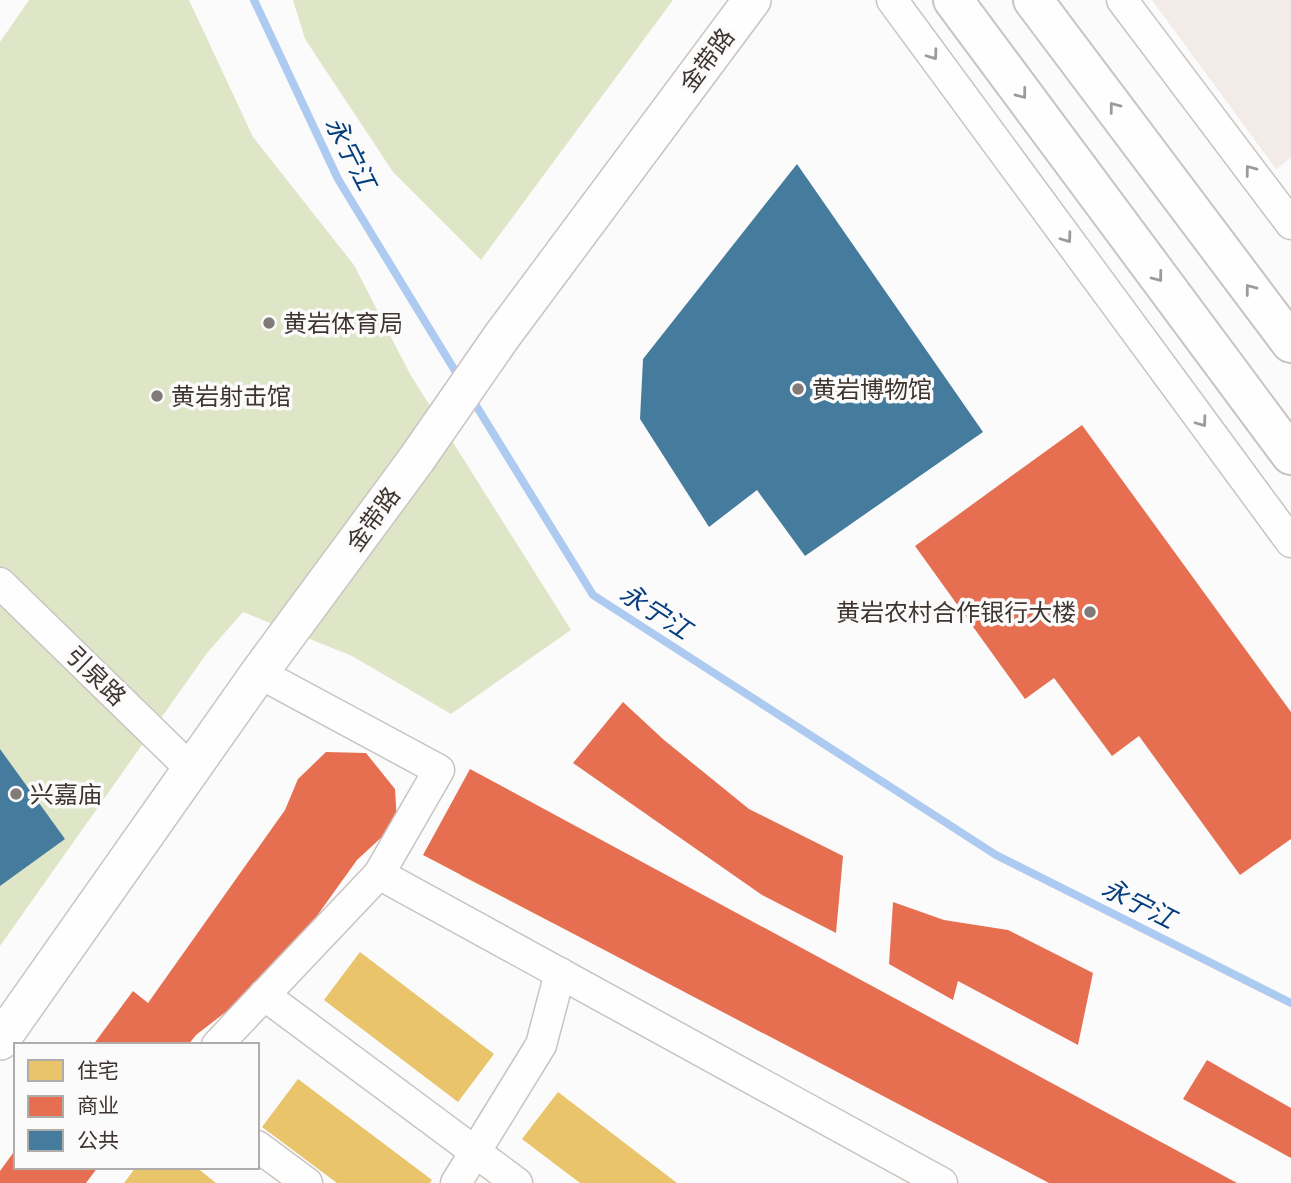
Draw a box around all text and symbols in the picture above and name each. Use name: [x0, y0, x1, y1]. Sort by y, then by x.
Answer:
street label: 金带路: [675, 23, 739, 97]
one-way arrow: [924, 47, 937, 60]
one-way arrow: [1014, 86, 1027, 99]
one-way arrow: [1109, 102, 1122, 114]
water label: 永宁江: [320, 112, 383, 197]
one-way arrow: [1245, 165, 1258, 177]
one-way arrow: [1059, 230, 1072, 243]
one-way arrow: [1150, 269, 1163, 282]
one-way arrow: [1246, 284, 1258, 296]
place label: 黄岩体育局: [283, 310, 403, 337]
marker: 黄岩体育局: [261, 315, 277, 331]
place label: 黄岩博物馆: [812, 376, 932, 403]
marker: 黄岩博物馆: [790, 381, 806, 397]
place label: 黄岩射击馆: [171, 383, 291, 410]
marker: 黄岩射击馆: [149, 388, 165, 404]
one-way arrow: [1194, 414, 1206, 426]
street label: 金带路: [341, 482, 405, 556]
water label: 永宁江: [615, 578, 699, 646]
place label: 黄岩农村合作银行大楼: [836, 599, 1076, 626]
marker: 黄岩农村合作银行大楼: [1082, 604, 1098, 620]
street label: 引泉路: [61, 641, 131, 711]
place label: 兴嘉庙: [30, 781, 102, 808]
marker: 兴嘉庙: [8, 786, 24, 802]
water label: 永宁江: [1098, 872, 1183, 935]
legend: [14, 1043, 259, 1169]
text: 住宅: [77, 1058, 119, 1082]
text: 商业: [77, 1093, 119, 1117]
text: 公共: [77, 1128, 119, 1152]

